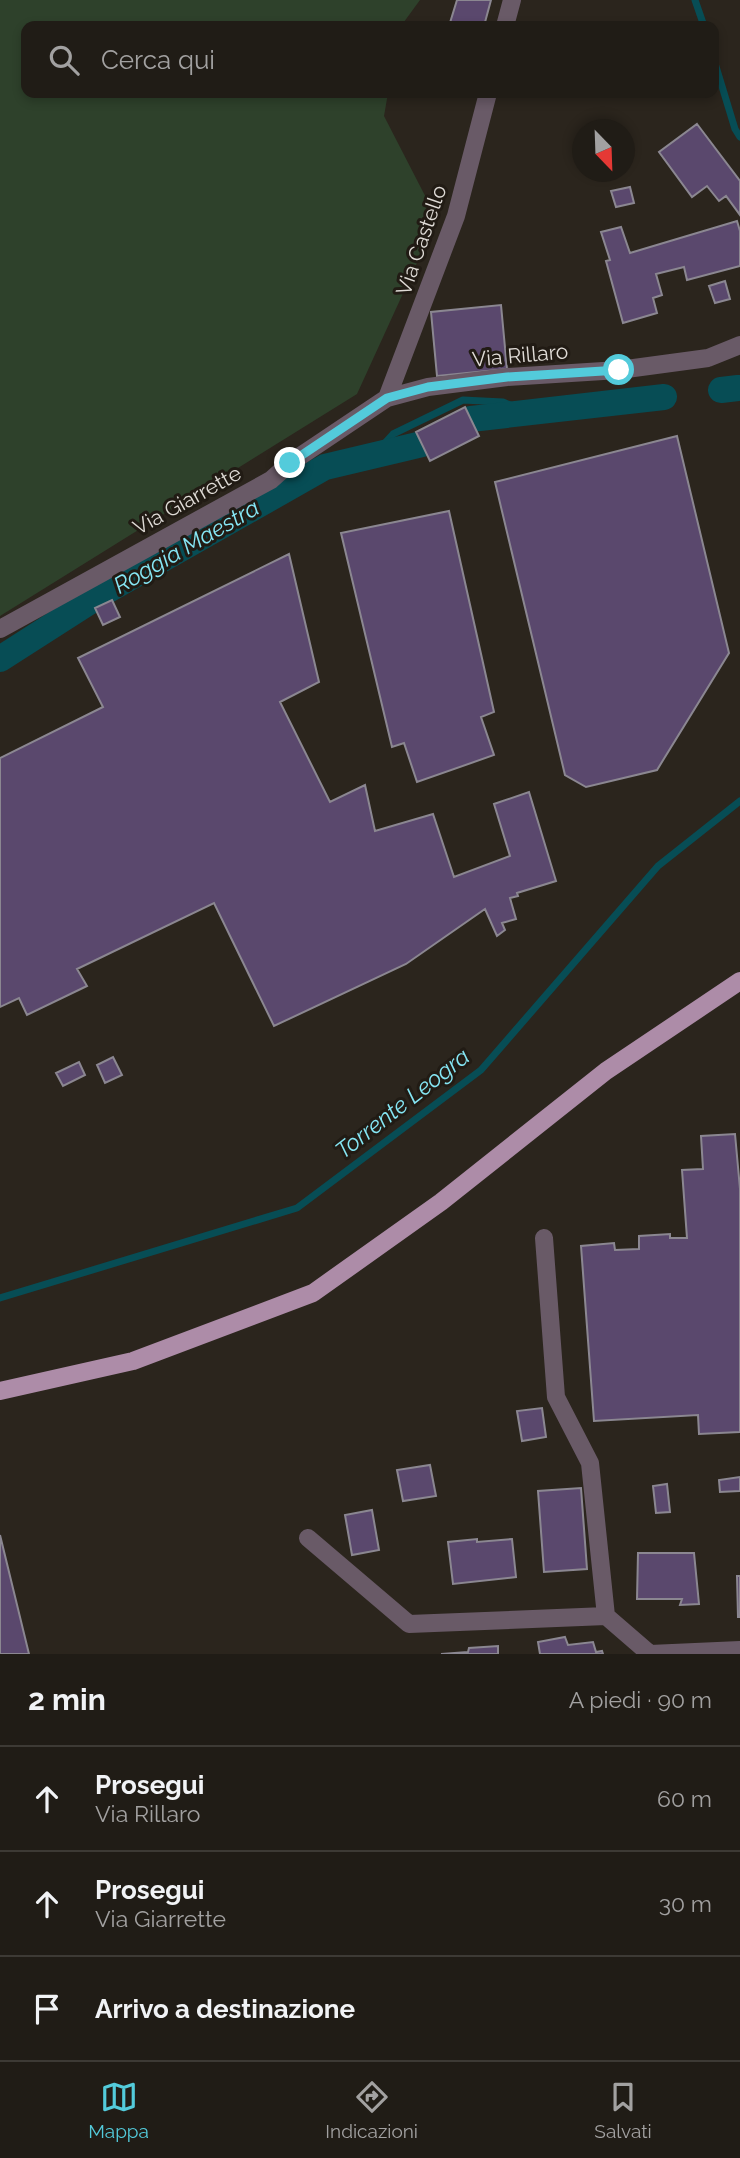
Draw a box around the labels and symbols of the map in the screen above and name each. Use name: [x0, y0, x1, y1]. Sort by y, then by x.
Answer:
north arrow: [572, 119, 635, 182]
street label: Via Castello: [391, 182, 451, 298]
street label: Via Rillaro: [471, 338, 569, 372]
route start: [603, 354, 634, 385]
route end: [274, 447, 305, 478]
street label: Via Giarrette: [129, 460, 245, 540]
water label: Roggia Maestra: [108, 493, 264, 599]
water label: Torrente Leogra: [330, 1042, 475, 1164]

